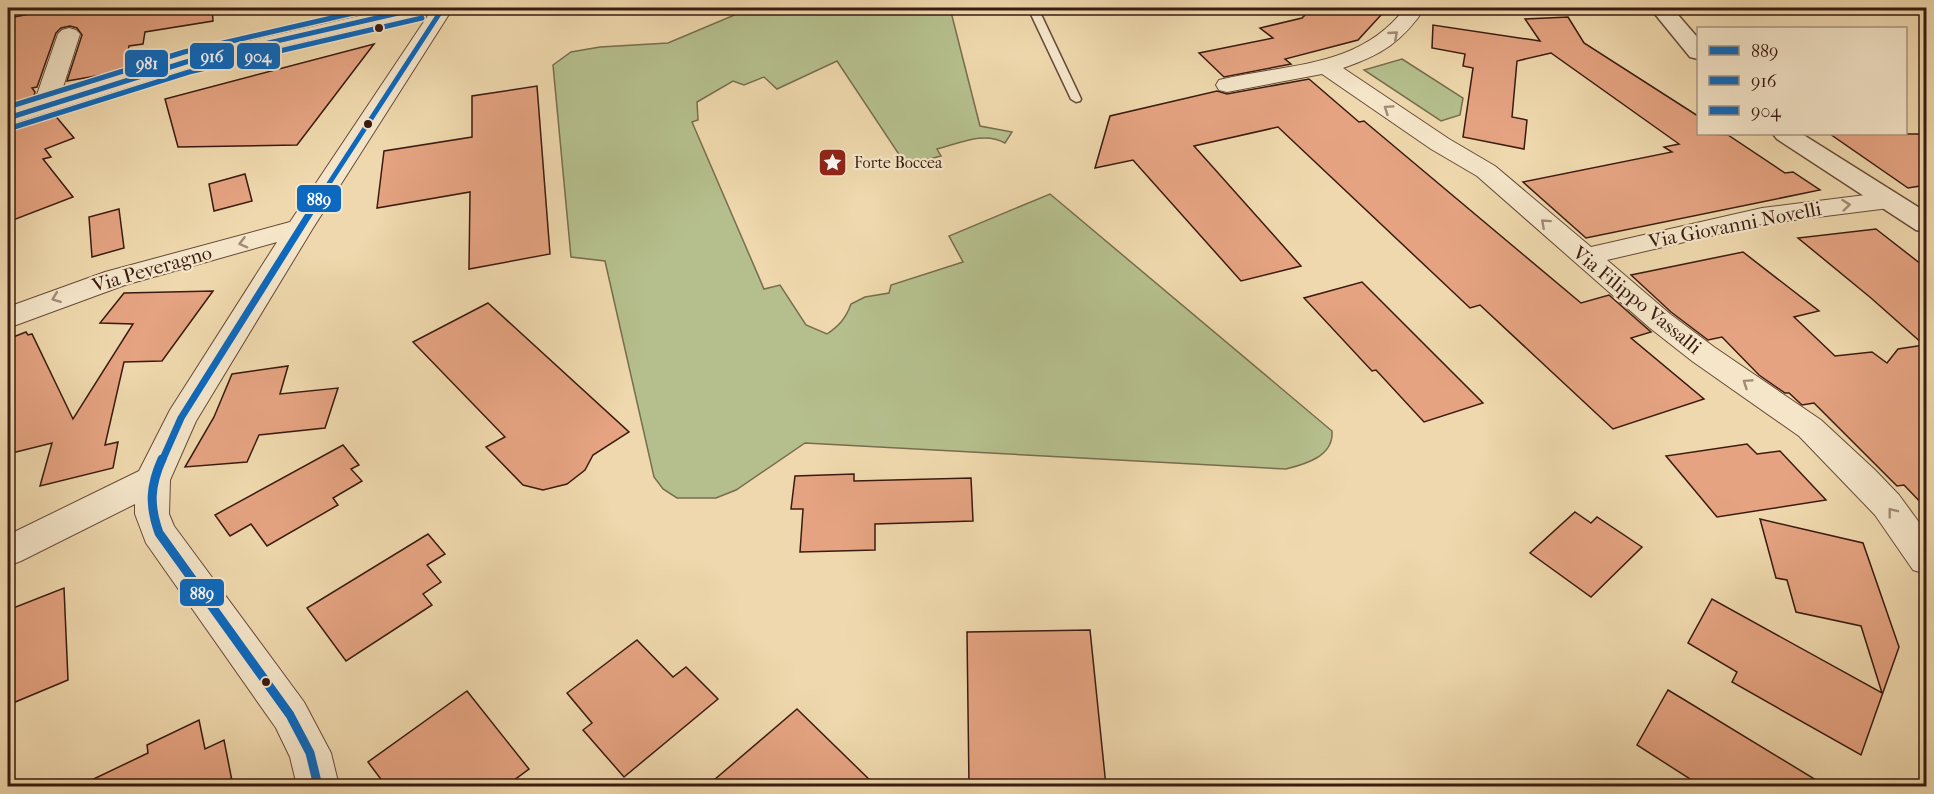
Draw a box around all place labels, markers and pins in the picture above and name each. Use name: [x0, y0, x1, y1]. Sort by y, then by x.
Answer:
unlabelled marker: [373, 22, 385, 34]
unlabelled marker: [362, 118, 374, 130]
place icon: Forte Boccea: [817, 146, 849, 178]
place label: Forte Boccea: [854, 153, 943, 172]
unlabelled marker: [260, 676, 272, 688]

